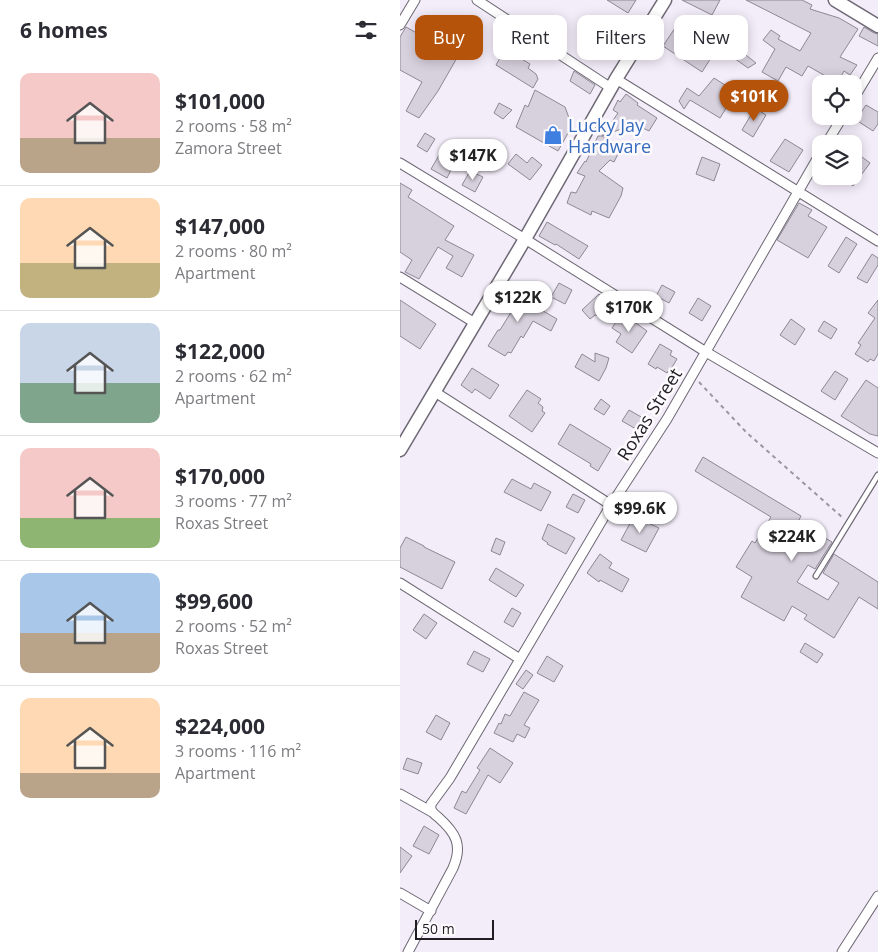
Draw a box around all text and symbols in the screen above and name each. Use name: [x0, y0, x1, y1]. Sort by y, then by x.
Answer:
chip: Buy: [415, 15, 483, 60]
chip: Rent: [493, 15, 567, 60]
chip: Filters: [577, 15, 664, 60]
chip: New: [674, 15, 748, 60]
text: 6 homes: [20, 16, 108, 44]
icon: filters: [352, 16, 380, 44]
map controls: [812, 75, 862, 185]
button: locate: [812, 75, 862, 125]
pin: $101K: [719, 80, 789, 122]
text: $101K: [730, 85, 778, 107]
text: $101,000: [175, 87, 265, 115]
icon: home: [60, 93, 120, 153]
place label: Lucky Jay Hardware: [568, 113, 651, 158]
text: 2 rooms · 58 m²: [175, 115, 292, 137]
shop icon: Lucky Jay Hardware: [542, 124, 564, 146]
button: layers: [812, 135, 862, 185]
text: Zamora Street: [175, 137, 282, 159]
pin: $147K: [438, 138, 508, 181]
text: $147K: [449, 144, 497, 166]
text: $147,000: [175, 212, 265, 240]
icon: home: [60, 218, 120, 278]
text: 2 rooms · 80 m²: [175, 240, 292, 262]
text: Apartment: [175, 262, 255, 284]
pin: $122K: [483, 280, 553, 323]
text: $122K: [494, 286, 542, 308]
pin: $170K: [594, 290, 664, 333]
text: $170K: [605, 296, 653, 318]
text: $122,000: [175, 337, 265, 365]
icon: home: [60, 343, 120, 403]
street label: Roxas Street: [611, 363, 687, 465]
text: 2 rooms · 62 m²: [175, 365, 292, 387]
text: Apartment: [175, 387, 255, 409]
text: $170,000: [175, 462, 265, 490]
icon: home: [60, 468, 120, 528]
text: 3 rooms · 77 m²: [175, 490, 292, 512]
pin: $99.6K: [599, 492, 681, 534]
text: $99.6K: [614, 497, 666, 519]
text: Roxas Street: [175, 512, 268, 534]
pin: $224K: [757, 520, 827, 562]
text: $224K: [768, 525, 816, 547]
text: $99,600: [175, 587, 253, 615]
icon: home: [60, 593, 120, 653]
text: 2 rooms · 52 m²: [175, 615, 292, 637]
text: Roxas Street: [175, 637, 268, 659]
text: $224,000: [175, 712, 265, 740]
icon: home: [60, 718, 120, 778]
text: 3 rooms · 116 m²: [175, 740, 301, 762]
text: Apartment: [175, 762, 255, 784]
scale bar: [415, 917, 494, 940]
text: 50 m: [422, 919, 455, 938]

